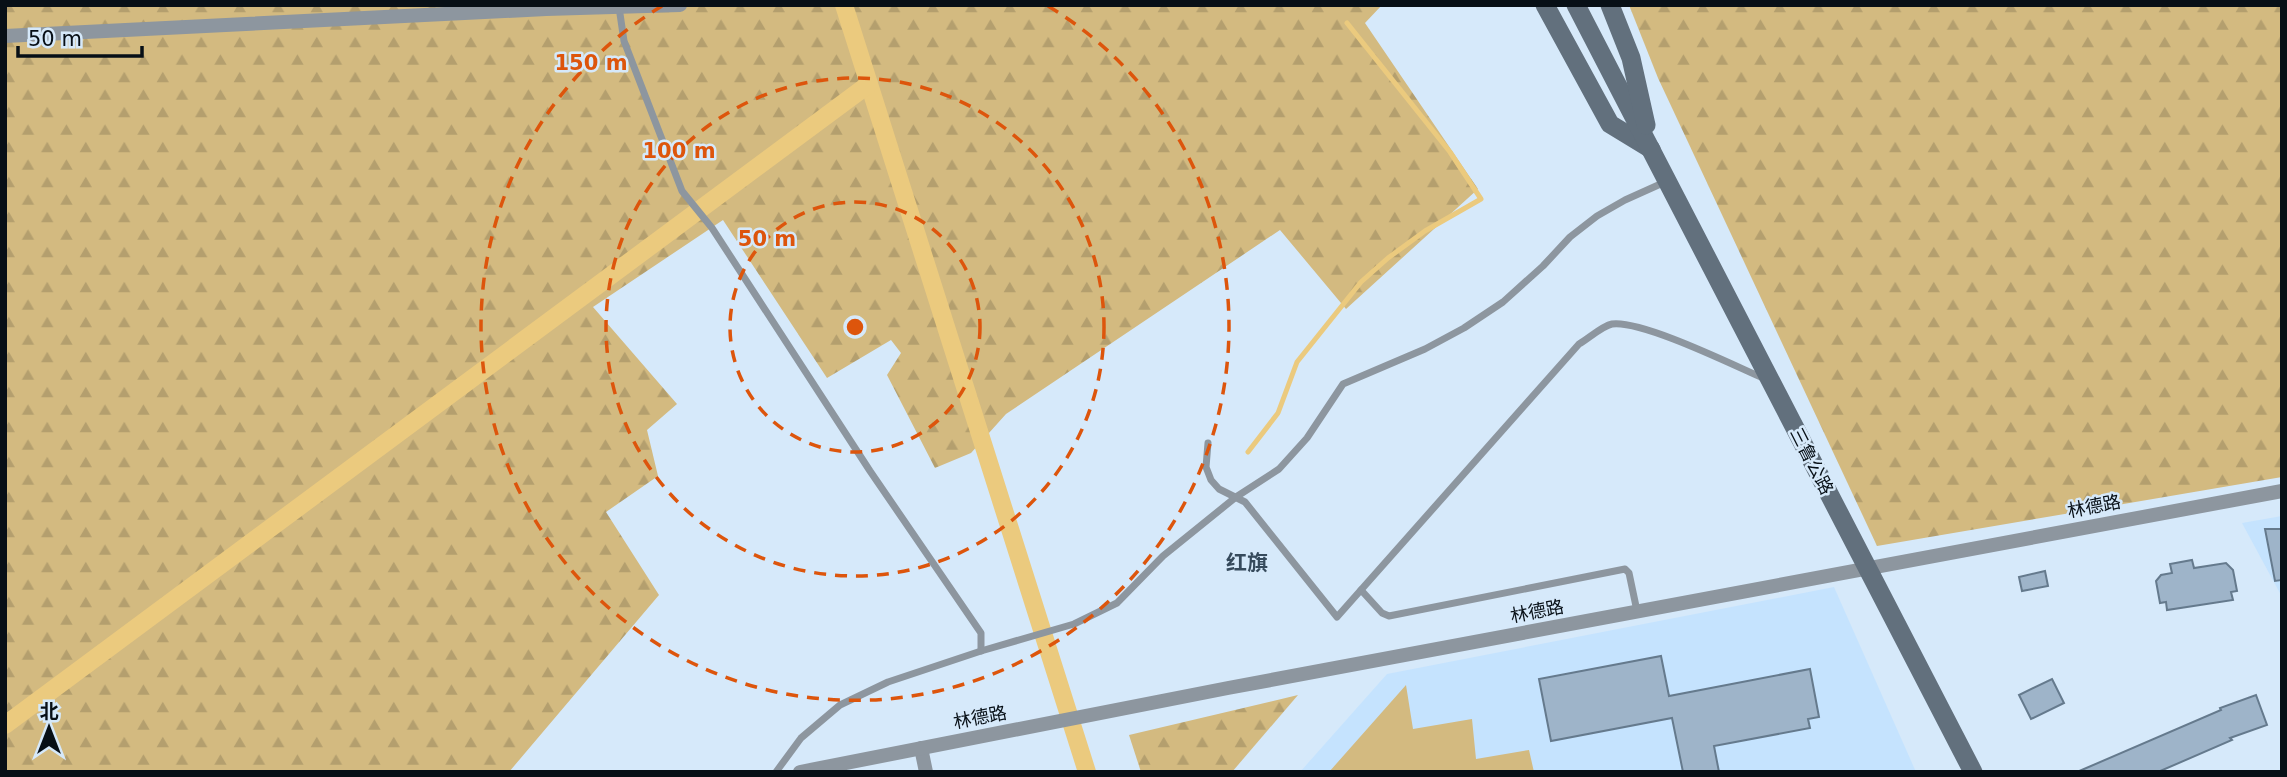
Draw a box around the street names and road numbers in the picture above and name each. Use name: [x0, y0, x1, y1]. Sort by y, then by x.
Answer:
street label: 三鲁公路: [1786, 424, 1838, 498]
street label: 林德路: [2065, 491, 2123, 521]
street label: 林德路: [1508, 596, 1566, 626]
street label: 林德路: [951, 702, 1009, 732]

